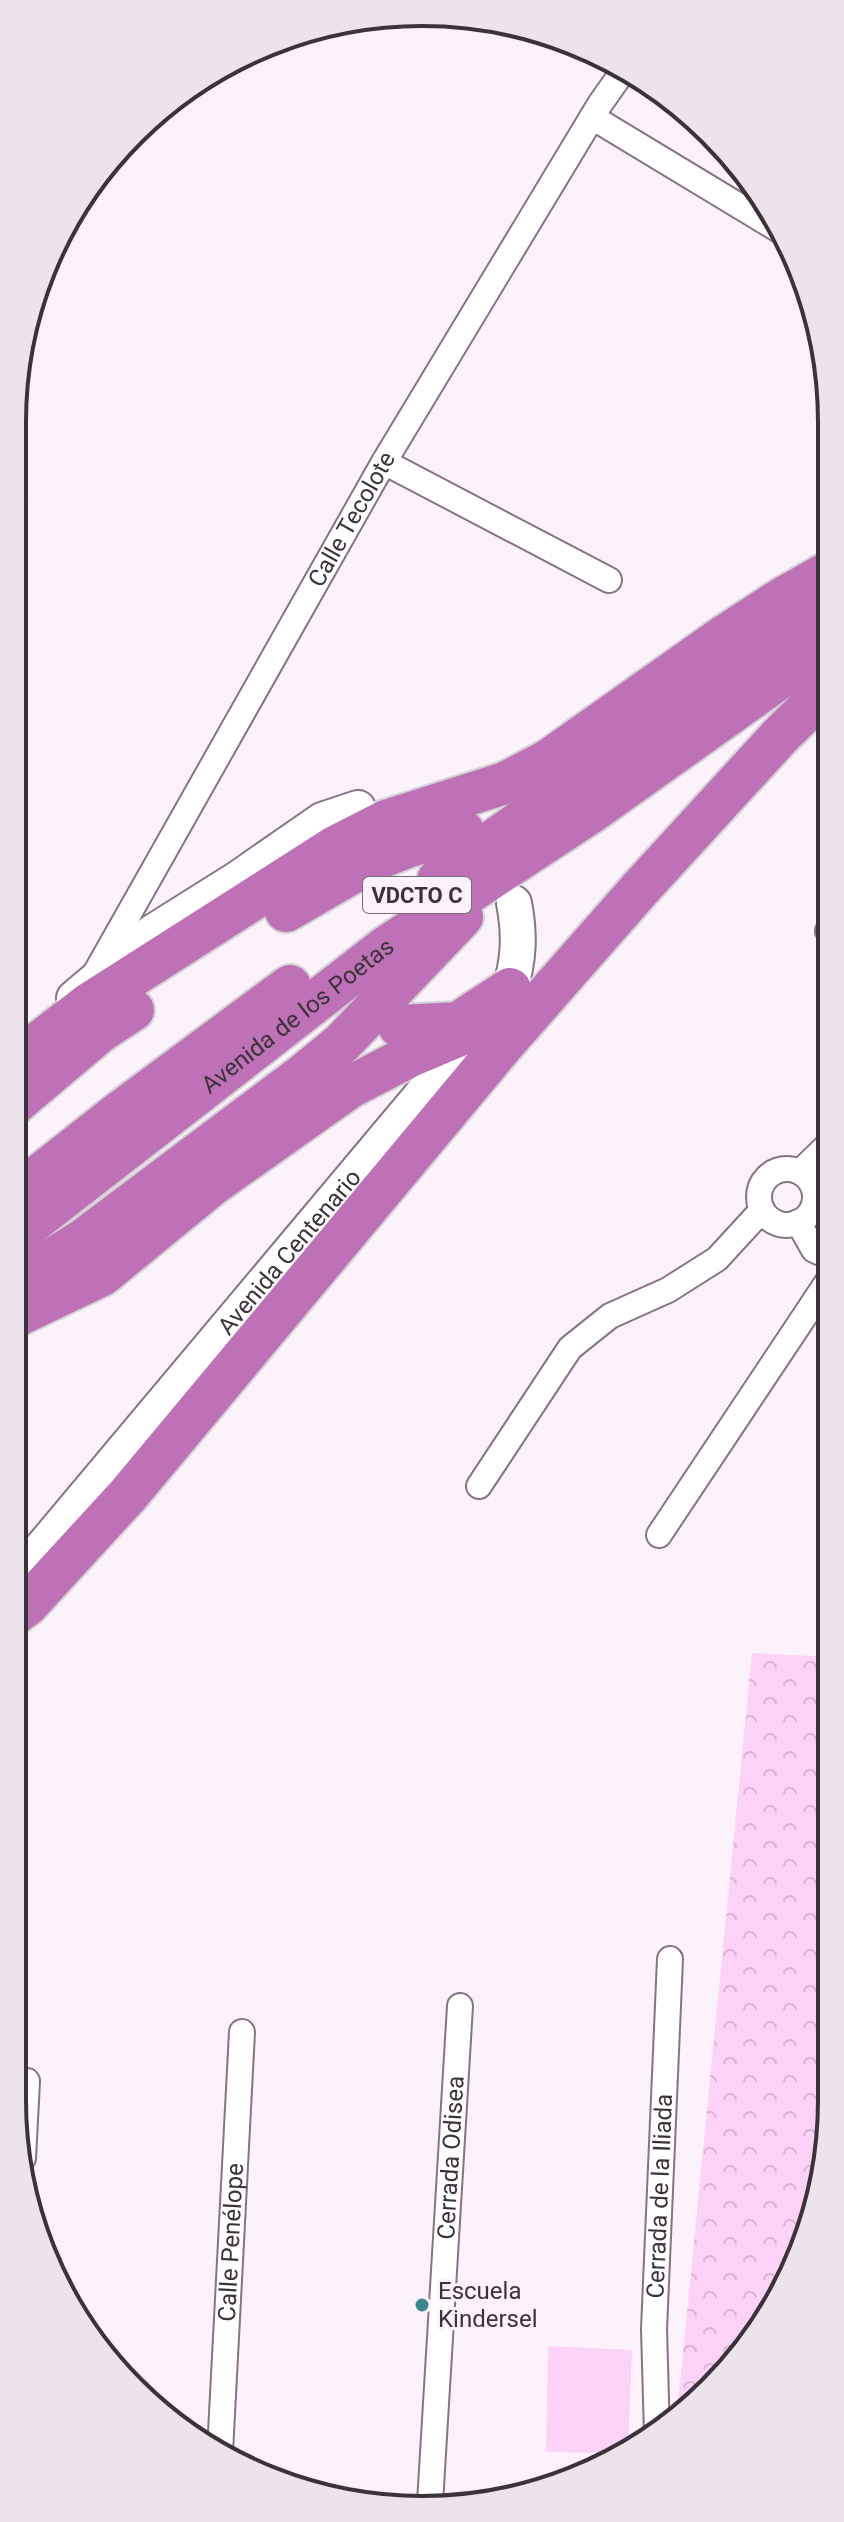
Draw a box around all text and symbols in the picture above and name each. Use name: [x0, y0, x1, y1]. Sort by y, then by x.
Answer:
street label: Calle Tecolote: [302, 446, 401, 592]
road number: VDCTO C: [363, 877, 471, 913]
street label: Avenida de los Poetas: [196, 932, 399, 1099]
street label: Avenida Centenario: [212, 1164, 367, 1340]
street label: Cerrada Odisea: [432, 2075, 470, 2240]
street label: Cerrada de la Iliada: [641, 2093, 678, 2299]
street label: Calle Penélope: [213, 2162, 249, 2322]
place label: Escuela Kindersel: [438, 2277, 538, 2333]
marker: Escuela Kindersel: [413, 2296, 431, 2314]

